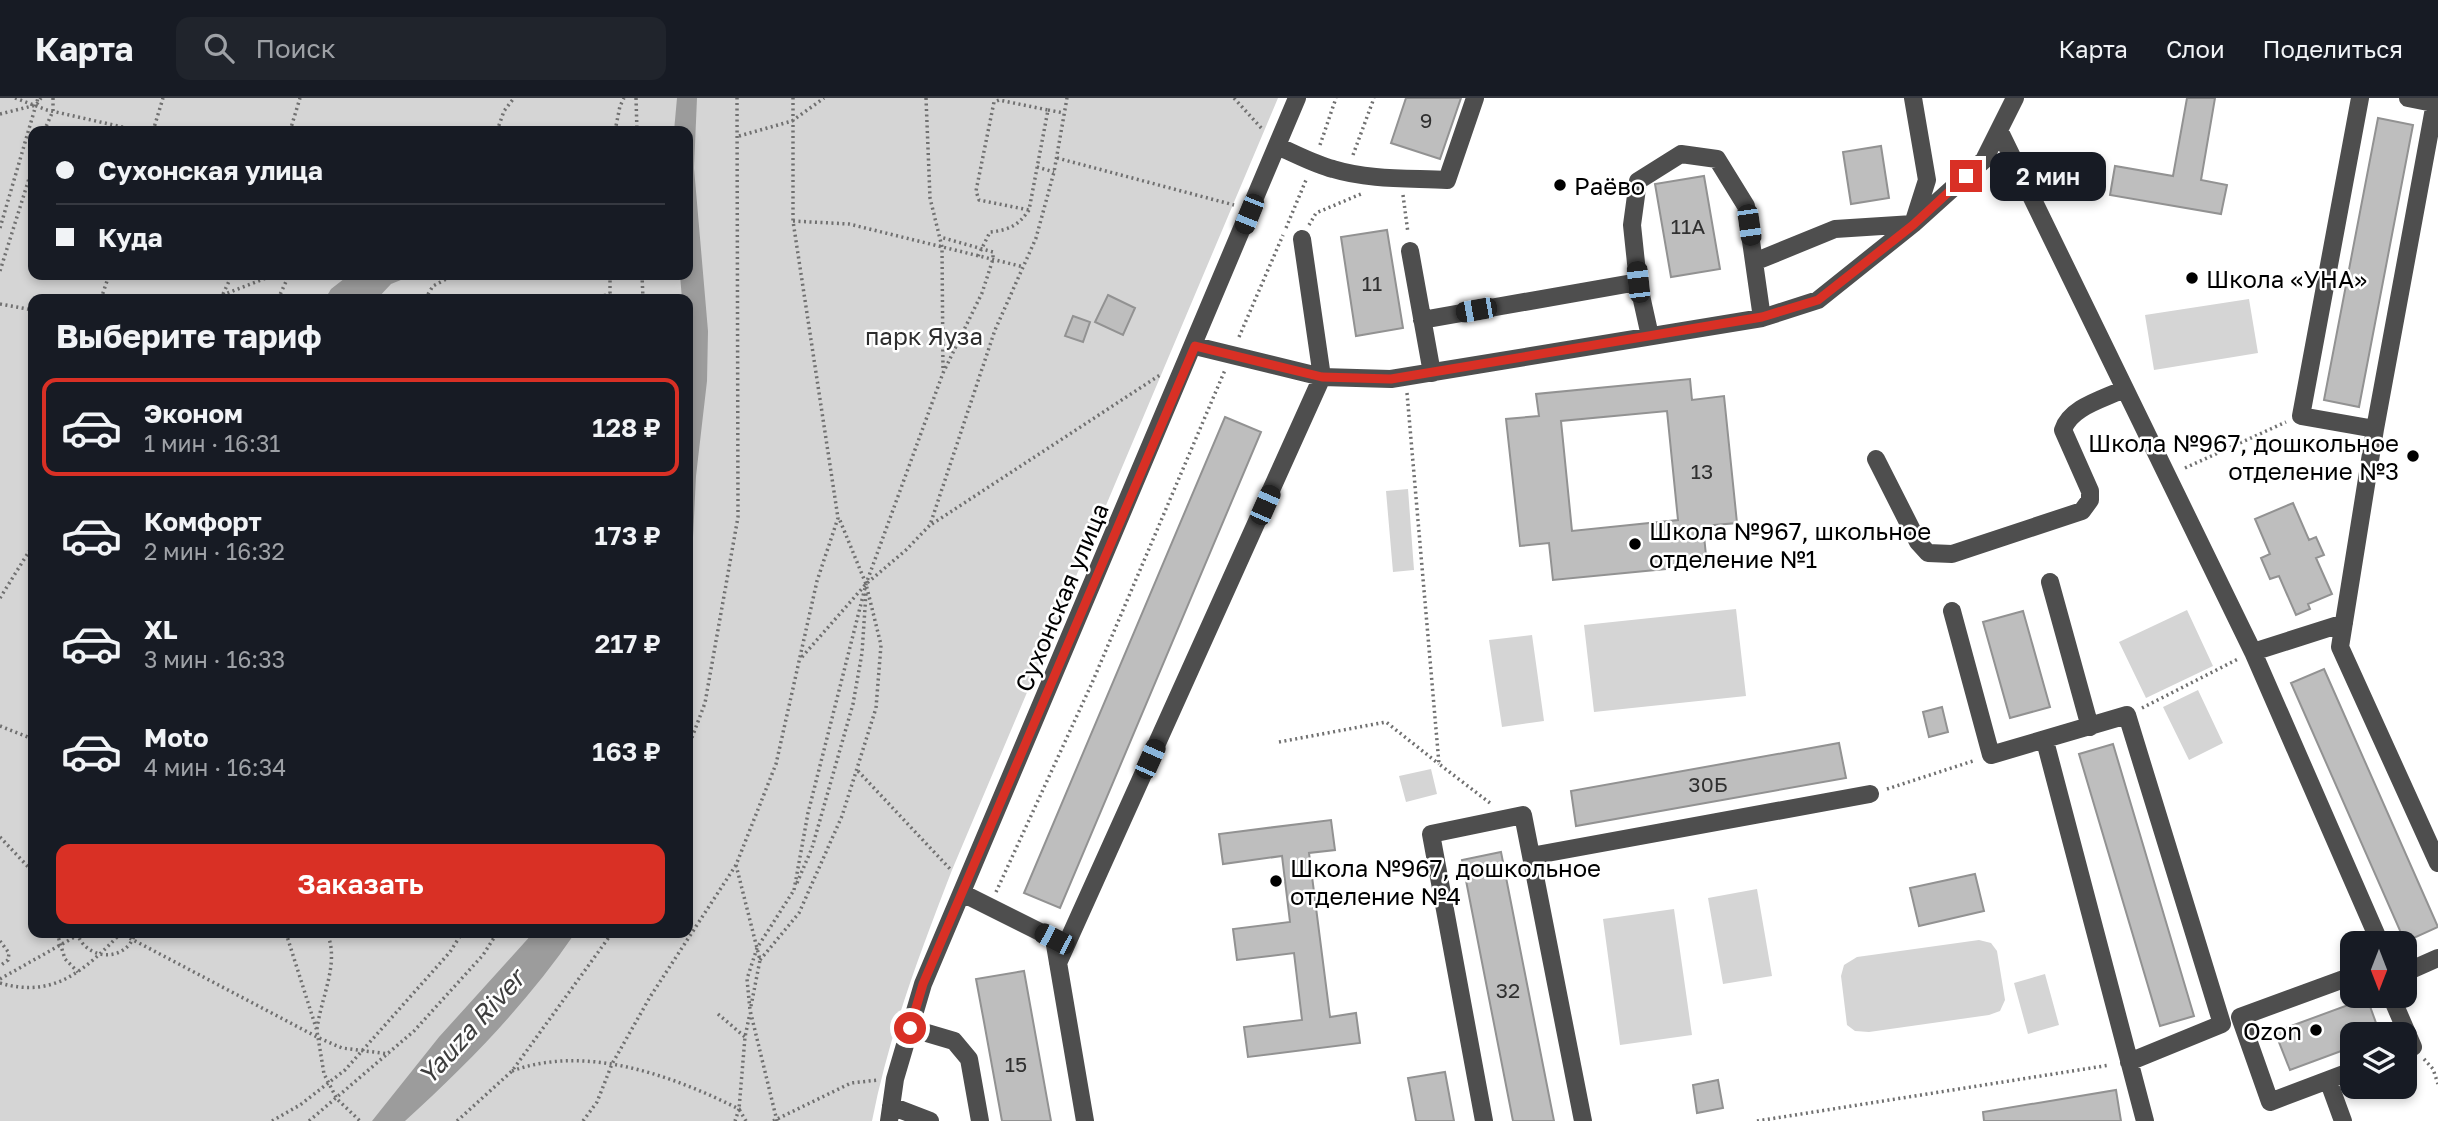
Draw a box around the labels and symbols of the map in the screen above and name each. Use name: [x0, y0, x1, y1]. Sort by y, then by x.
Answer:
house number: 9: [1420, 107, 1432, 133]
callout: 2 мин: [1990, 152, 2106, 200]
route end: [1950, 160, 1982, 192]
place label: Раёво: [1574, 171, 1645, 200]
marker: Раёво: [1552, 177, 1568, 193]
car: [1232, 191, 1267, 237]
car: [1736, 203, 1763, 247]
house number: 11А: [1671, 213, 1705, 239]
car: [1626, 260, 1651, 304]
place label: Школа «УНА»: [2206, 264, 2367, 293]
house number: 11: [1362, 270, 1382, 296]
marker: Школа «УНА»: [2184, 270, 2200, 286]
car: [1454, 296, 1499, 324]
park label: парк Яуза: [865, 321, 983, 350]
place label: Школа №967, дошкольное отделение №3: [2088, 428, 2399, 485]
marker: Школа №967, дошкольное отделение №3: [2405, 448, 2421, 464]
house number: 13: [1691, 458, 1713, 484]
car: [1247, 482, 1284, 528]
street label: Сухонская улица: [1008, 498, 1114, 696]
place label: Школа №967, школьное отделение №1: [1649, 516, 1931, 573]
marker: Школа №967, школьное отделение №1: [1627, 536, 1643, 552]
car: [1132, 736, 1169, 782]
house number: 30Б: [1688, 771, 1728, 797]
place label: Школа №967, дошкольное отделение №4: [1290, 853, 1601, 910]
marker: Школа №967, дошкольное отделение №4: [1268, 873, 1284, 889]
car: [1031, 920, 1078, 958]
north arrow: [2340, 931, 2417, 1008]
water label: Yauza River: [412, 961, 533, 1091]
house number: 32: [1496, 977, 1520, 1003]
route start: [894, 1012, 926, 1044]
place label: Ozon: [2243, 1016, 2302, 1045]
marker: Ozon: [2308, 1022, 2324, 1038]
house number: 15: [1005, 1051, 1027, 1077]

